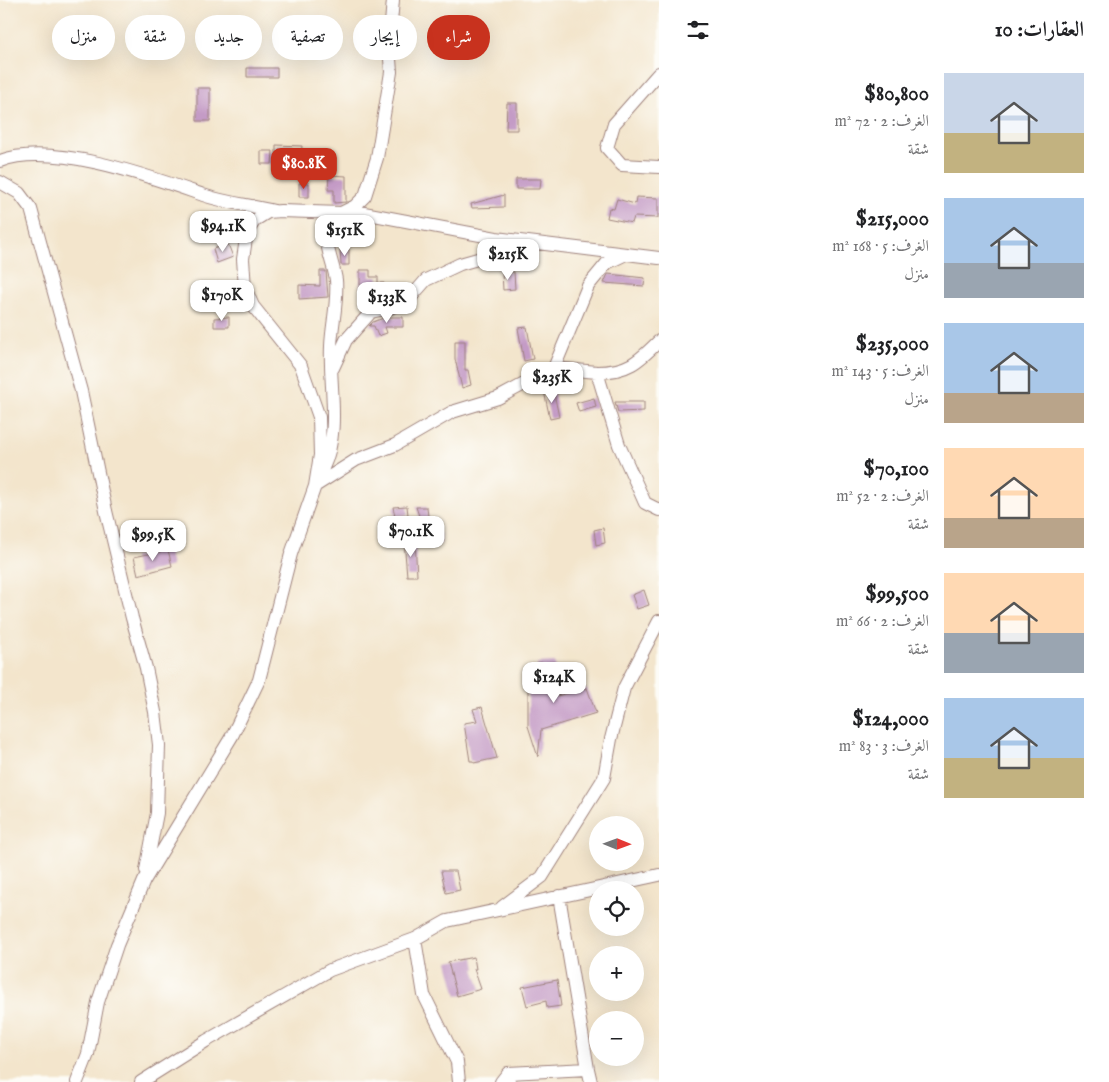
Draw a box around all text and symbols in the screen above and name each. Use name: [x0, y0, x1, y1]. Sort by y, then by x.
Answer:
chip: منزل: [52, 15, 115, 60]
chip: شقة: [125, 15, 185, 60]
chip: جديد: [195, 15, 262, 60]
chip: تصفية: [272, 15, 343, 60]
chip: إيجار: [353, 15, 417, 60]
chip: شراء: [427, 15, 490, 60]
icon: filters: [684, 16, 712, 44]
text: العقارات: 10: [995, 17, 1084, 44]
text: $80,800: [864, 81, 929, 108]
icon: home: [984, 93, 1044, 153]
text: الغرف: 2 · 72 m²: [835, 112, 929, 132]
text: شقة: [908, 140, 929, 160]
pin: $80.8K: [263, 148, 345, 190]
text: $80.8K: [282, 154, 326, 174]
text: $215,000: [856, 206, 929, 233]
pin: $94.1K: [182, 210, 264, 253]
pin: $151K: [310, 214, 380, 257]
text: $94.1K: [201, 217, 245, 237]
icon: home: [984, 218, 1044, 278]
text: $151K: [326, 221, 364, 241]
text: الغرف: 5 · 168 m²: [832, 237, 929, 257]
pin: $215K: [473, 238, 543, 281]
text: $215K: [488, 245, 528, 265]
text: منزل: [904, 265, 929, 285]
pin: $170K: [187, 280, 257, 322]
pin: $133K: [352, 282, 422, 324]
text: $170K: [201, 286, 243, 306]
text: $133K: [368, 288, 406, 308]
text: $235,000: [856, 331, 929, 358]
icon: home: [984, 343, 1044, 403]
pin: $235K: [517, 362, 587, 404]
text: الغرف: 5 · 143 m²: [832, 362, 929, 382]
text: $235K: [532, 368, 572, 388]
text: منزل: [904, 390, 929, 410]
text: $70,100: [863, 456, 929, 483]
icon: home: [984, 468, 1044, 528]
text: الغرف: 2 · 52 m²: [836, 487, 929, 507]
text: شقة: [908, 515, 929, 535]
pin: $70.1K: [370, 516, 452, 558]
pin: $99.5K: [112, 520, 194, 562]
text: $70.1K: [388, 522, 434, 542]
text: $99.5K: [131, 526, 175, 546]
text: $99,500: [865, 581, 929, 608]
icon: home: [984, 593, 1044, 653]
text: الغرف: 2 · 66 m²: [836, 612, 929, 632]
text: شقة: [908, 640, 929, 660]
pin: $124K: [519, 662, 589, 704]
text: $124K: [533, 668, 575, 688]
text: $124,000: [852, 706, 929, 733]
icon: home: [984, 718, 1044, 778]
text: الغرف: 3 · 83 m²: [839, 737, 929, 757]
text: شقة: [908, 765, 929, 785]
north arrow: [589, 816, 644, 871]
map controls: [589, 816, 644, 1066]
button: locate: [589, 881, 644, 936]
button: +: [589, 946, 644, 1001]
button: −: [589, 1011, 644, 1066]

